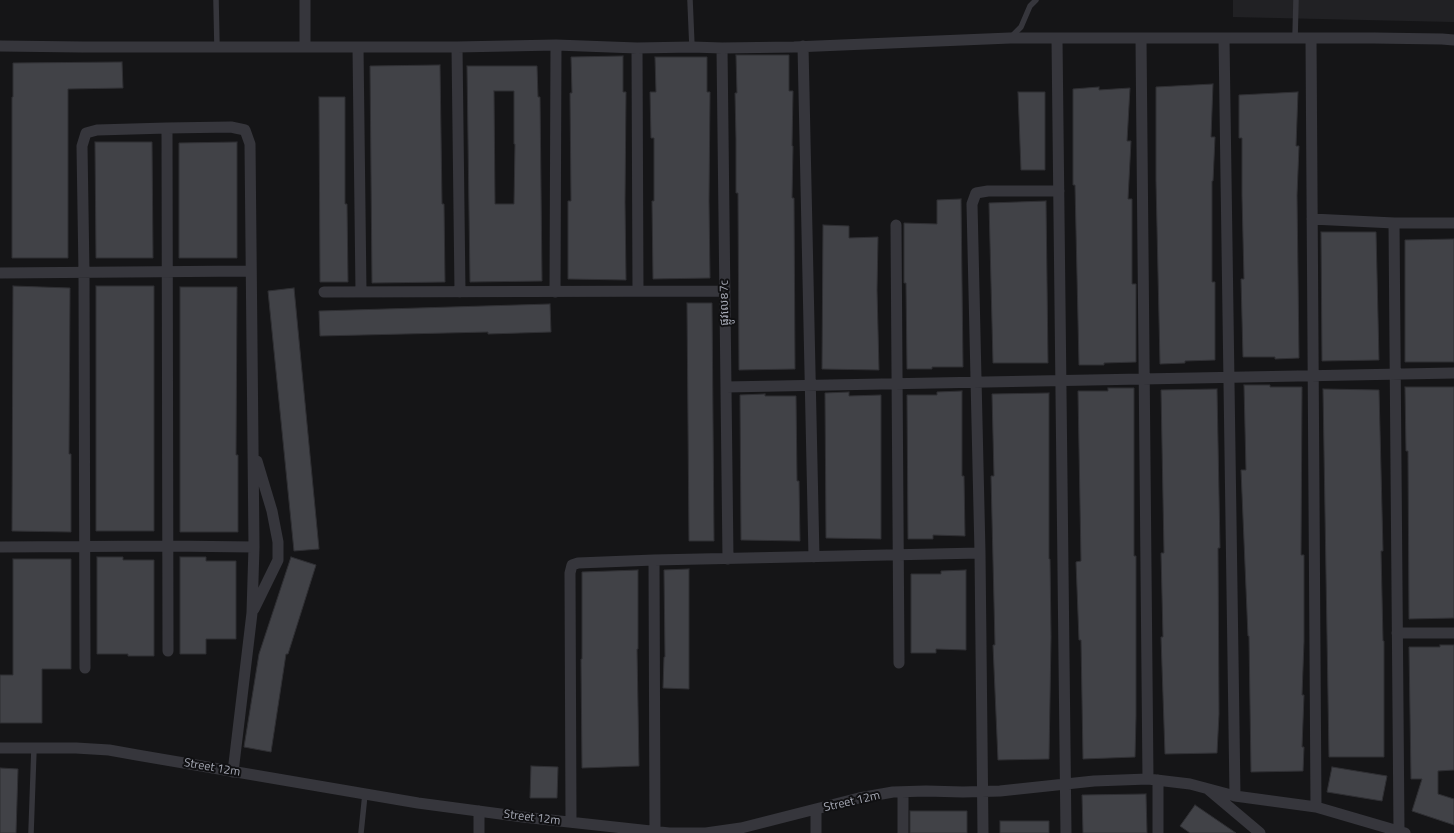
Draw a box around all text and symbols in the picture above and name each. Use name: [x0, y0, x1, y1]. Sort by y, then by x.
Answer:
street label: ផ្លូវលេខ7c: [717, 280, 733, 326]
street label: Street 12m: [183, 756, 241, 780]
street label: Street 12m: [823, 789, 881, 815]
street label: Street 12m: [503, 807, 561, 829]

